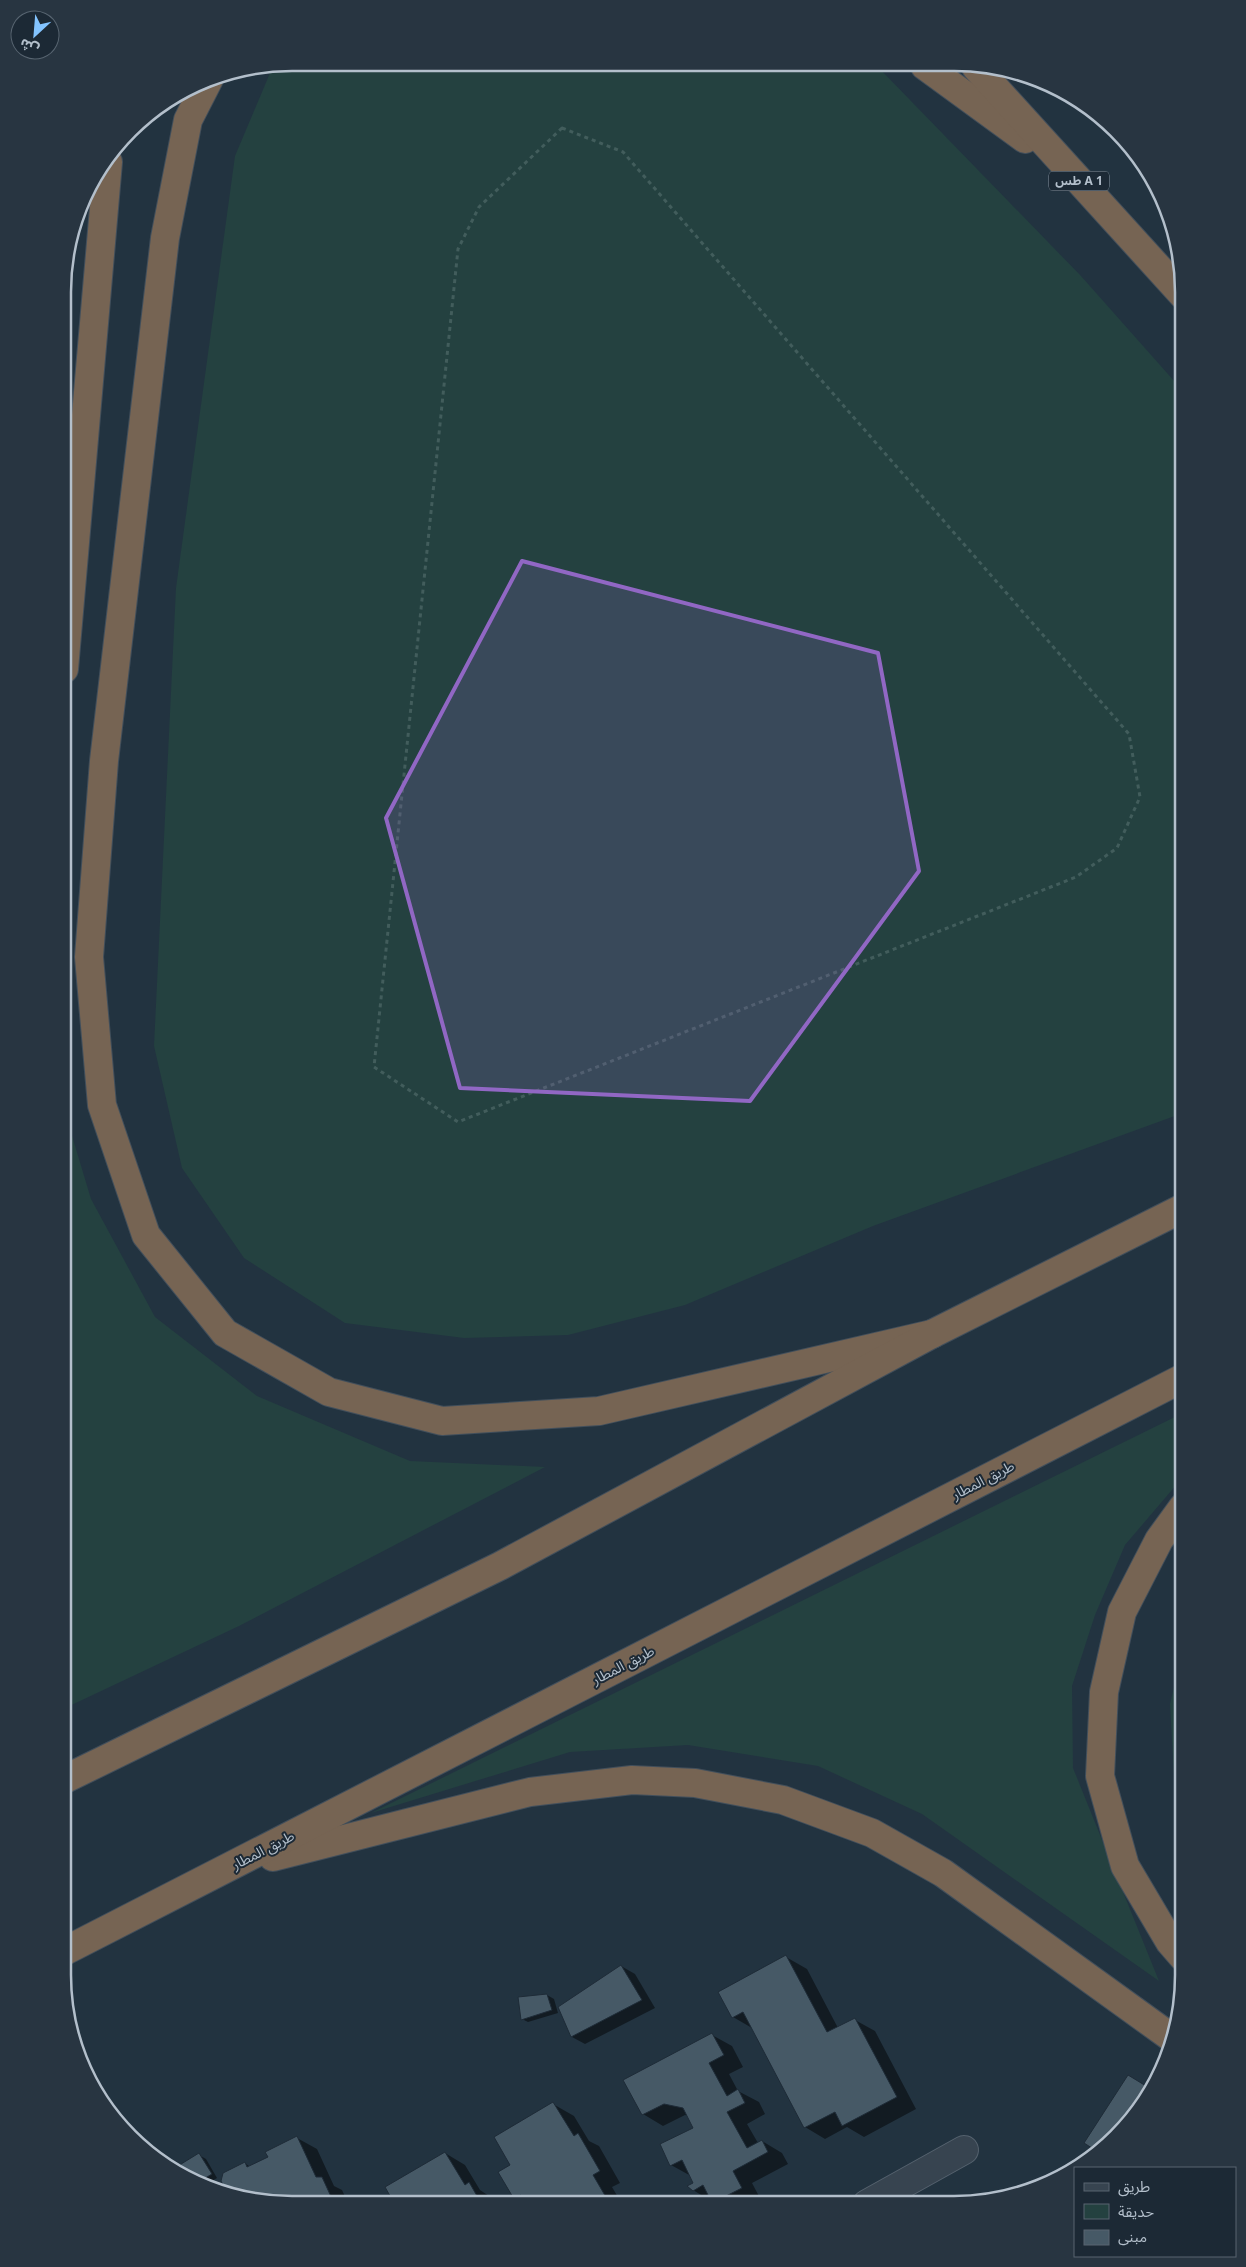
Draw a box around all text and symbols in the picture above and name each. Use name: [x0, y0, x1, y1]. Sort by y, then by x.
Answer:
north arrow: [10, 10, 60, 60]
text: ش: [16, 34, 42, 60]
road number: طس A 1: [1049, 172, 1109, 190]
street label: طريق المطار: [947, 1456, 1018, 1505]
street label: طريق المطار: [587, 1641, 658, 1690]
street label: طريق المطار: [227, 1826, 298, 1875]
legend: [1074, 2167, 1236, 2257]
text: طريق: [1118, 2176, 1150, 2197]
text: حديقة: [1118, 2201, 1154, 2221]
text: مبنى: [1118, 2226, 1147, 2246]

